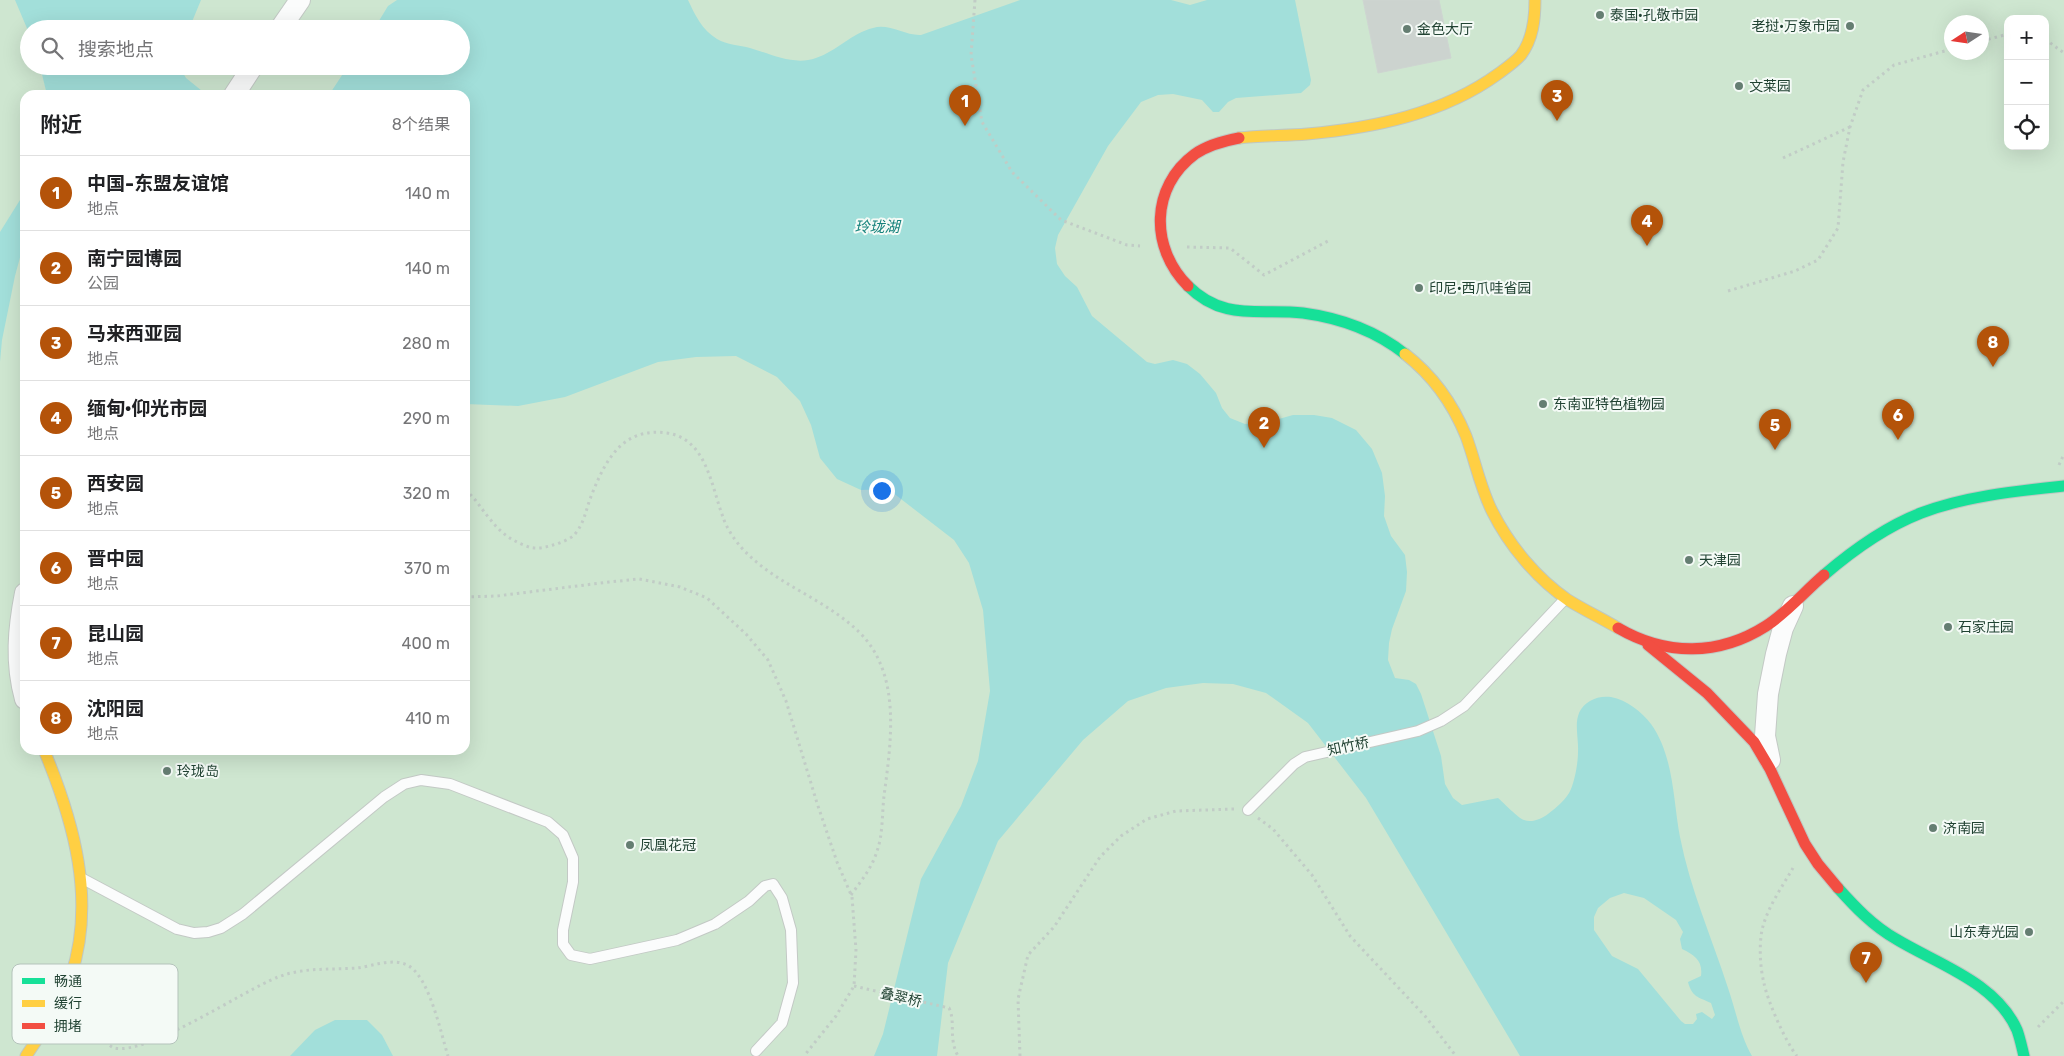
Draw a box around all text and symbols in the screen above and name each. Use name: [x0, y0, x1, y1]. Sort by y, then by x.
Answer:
place label: 泰国·孔敬市园: [1610, 7, 1699, 24]
marker: 泰国·孔敬市园: [1594, 9, 1606, 21]
north arrow: [1944, 15, 1989, 60]
map controls: [2004, 15, 2049, 150]
button: +: [2004, 15, 2049, 60]
place label: 老挝·万象市园: [1751, 18, 1840, 35]
search box: [20, 20, 470, 75]
marker: 老挝·万象市园: [1844, 20, 1856, 32]
place label: 金色大厅: [1417, 21, 1473, 38]
marker: 金色大厅: [1401, 23, 1413, 35]
icon: search: [38, 34, 66, 62]
text: 搜索地点: [78, 38, 154, 61]
button: −: [2004, 60, 2049, 105]
place label: 文莱园: [1749, 78, 1791, 95]
pin: 3: [1541, 80, 1573, 121]
marker: 文莱园: [1733, 80, 1745, 92]
pin: 1: [949, 85, 981, 126]
button: locate: [2004, 105, 2049, 150]
text: 附近: [40, 112, 82, 137]
text: 8个结果: [392, 115, 450, 134]
text: 中国-东盟友谊馆: [87, 172, 229, 195]
text: 1: [52, 184, 60, 203]
text: 140 m: [405, 184, 450, 203]
text: 地点: [87, 199, 119, 218]
pin: 4: [1631, 205, 1663, 246]
water label: 玲珑湖: [854, 218, 901, 236]
text: 南宁园博园: [87, 247, 182, 270]
text: 2: [51, 259, 61, 278]
text: 140 m: [405, 259, 450, 278]
text: 公园: [87, 274, 119, 293]
place label: 印尼·西爪哇省园: [1429, 280, 1532, 297]
marker: 印尼·西爪哇省园: [1413, 282, 1425, 294]
text: 马来西亚园: [87, 322, 182, 345]
pin: 8: [1977, 326, 2009, 367]
text: 3: [51, 334, 61, 353]
text: 280 m: [402, 334, 450, 353]
text: 地点: [87, 349, 119, 368]
place label: 东南亚特色植物园: [1553, 396, 1665, 413]
text: 缅甸·仰光市园: [87, 397, 207, 420]
marker: 东南亚特色植物园: [1537, 398, 1549, 410]
pin: 6: [1882, 399, 1914, 440]
pin: 2: [1248, 407, 1280, 448]
text: 4: [51, 409, 61, 428]
text: 290 m: [403, 409, 450, 428]
pin: 5: [1759, 409, 1791, 450]
text: 地点: [87, 424, 119, 443]
text: 西安园: [87, 472, 144, 495]
your location: [869, 478, 895, 504]
text: 5: [51, 484, 61, 503]
text: 320 m: [403, 484, 450, 503]
text: 地点: [87, 499, 119, 518]
text: 晋中园: [87, 547, 144, 570]
place label: 天津园: [1699, 552, 1741, 569]
marker: 天津园: [1683, 554, 1695, 566]
text: 6: [51, 559, 61, 578]
text: 370 m: [404, 559, 450, 578]
text: 地点: [87, 574, 119, 593]
place label: 石家庄园: [1958, 619, 2014, 636]
marker: 石家庄园: [1942, 621, 1954, 633]
text: 昆山园: [87, 622, 144, 645]
text: 7: [51, 634, 61, 653]
text: 400 m: [402, 634, 450, 653]
text: 地点: [87, 649, 119, 668]
text: 沈阳园: [87, 697, 144, 720]
text: 8: [51, 709, 61, 728]
text: 410 m: [405, 709, 450, 728]
text: 地点: [87, 724, 119, 743]
street label: 知竹桥: [1326, 734, 1370, 759]
place label: 玲珑岛: [177, 763, 219, 780]
marker: 玲珑岛: [161, 765, 173, 777]
place label: 济南园: [1943, 820, 1985, 837]
marker: 济南园: [1927, 822, 1939, 834]
place label: 凤凰花冠: [640, 837, 696, 854]
marker: 凤凰花冠: [624, 839, 636, 851]
place label: 山东寿光园: [1949, 924, 2019, 941]
marker: 山东寿光园: [2023, 926, 2035, 938]
pin: 7: [1850, 942, 1882, 983]
legend: [12, 964, 178, 1044]
text: 畅通: [54, 973, 82, 990]
street label: 叠翠桥: [879, 984, 923, 1010]
text: 缓行: [54, 995, 82, 1012]
text: 拥堵: [54, 1018, 82, 1035]

